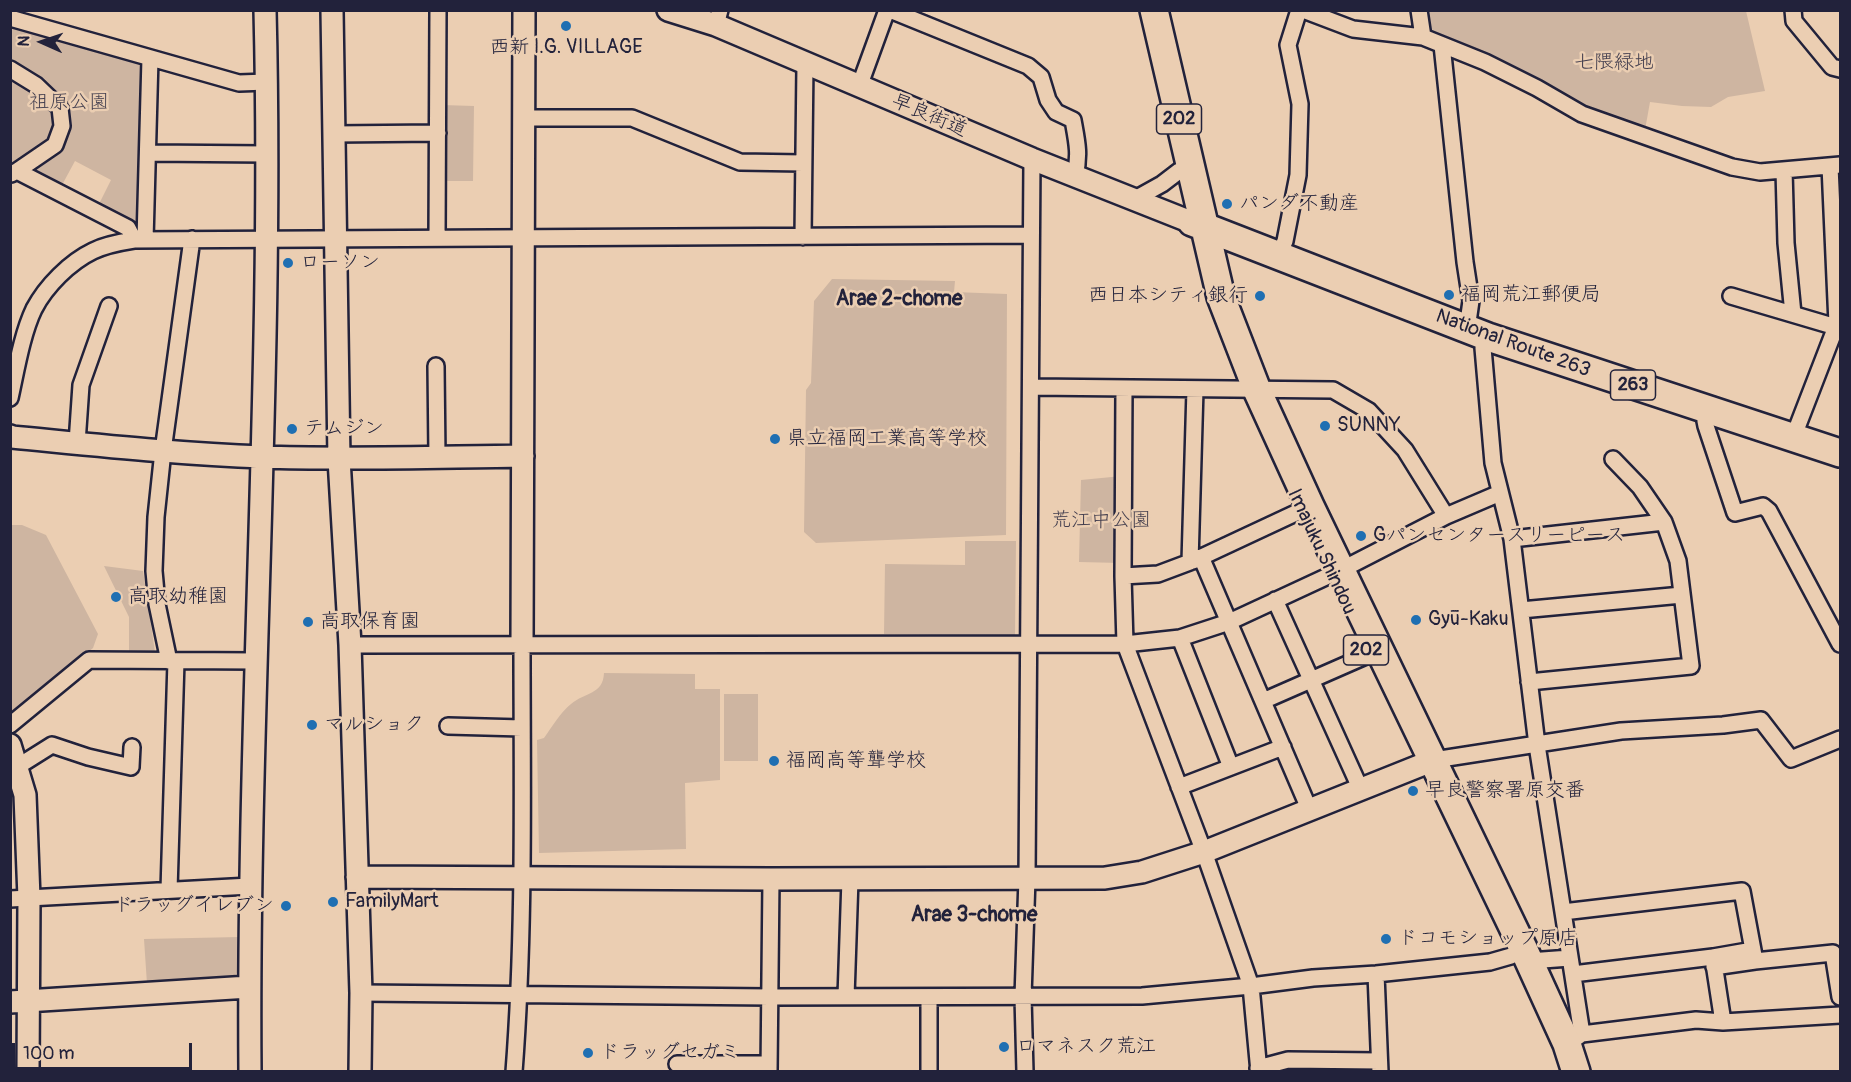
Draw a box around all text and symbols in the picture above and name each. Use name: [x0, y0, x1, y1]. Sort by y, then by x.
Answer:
north arrow: [12, 12, 72, 72]
marker: 西新 I.G. VILLAGE: [559, 19, 573, 33]
text: N: [14, 35, 34, 47]
place label: 西新 I.G. VILLAGE: [489, 36, 643, 60]
park label: 七隈緑地: [1574, 51, 1654, 75]
street label: 早良街道: [887, 89, 971, 143]
park label: 祖原公園: [29, 91, 109, 115]
road number: 202: [1156, 104, 1202, 134]
place label: パンダ不動産: [1239, 192, 1359, 216]
marker: パンダ不動産: [1220, 197, 1234, 211]
place label: ローソン: [300, 251, 380, 275]
marker: ローソン: [281, 256, 295, 270]
place label: 福岡荒江郵便局: [1461, 283, 1601, 307]
place label: 西日本シティ銀行: [1088, 284, 1248, 308]
district label: Arae 2-chome: [836, 287, 962, 313]
marker: 福岡荒江郵便局: [1442, 288, 1456, 302]
marker: 西日本シティ銀行: [1253, 289, 1267, 303]
street label: National Route 263: [1432, 305, 1594, 383]
road number: 263: [1610, 370, 1656, 400]
place label: SUNNY: [1337, 414, 1401, 438]
place label: テムジン: [304, 417, 384, 441]
marker: SUNNY: [1318, 419, 1332, 433]
marker: テムジン: [285, 422, 299, 436]
place label: 県立福岡工業高等学校: [787, 427, 987, 451]
marker: 県立福岡工業高等学校: [768, 432, 782, 446]
street label: Imajuku Shindou: [1281, 485, 1361, 619]
park label: 荒江中公園: [1051, 509, 1151, 533]
place label: Gパンセンタースリーピース: [1373, 524, 1625, 548]
marker: Gパンセンタースリーピース: [1354, 529, 1368, 543]
place label: 高取幼稚園: [128, 585, 228, 609]
marker: 高取幼稚園: [109, 590, 123, 604]
place label: Gyū-Kaku: [1428, 608, 1508, 632]
place label: 高取保育園: [320, 610, 420, 634]
marker: Gyū-Kaku: [1409, 613, 1423, 627]
marker: 高取保育園: [301, 615, 315, 629]
road number: 202: [1344, 635, 1388, 665]
place label: マルショク: [324, 713, 424, 737]
marker: マルショク: [305, 718, 319, 732]
place label: 福岡高等聾学校: [786, 749, 926, 773]
marker: 福岡高等聾学校: [767, 754, 781, 768]
place label: 早良警察署原交番: [1425, 779, 1585, 803]
marker: 早良警察署原交番: [1406, 784, 1420, 798]
place label: FamilyMart: [345, 890, 439, 914]
place label: ドラッグイレブン: [114, 894, 274, 918]
marker: FamilyMart: [326, 895, 340, 909]
marker: ドラッグイレブン: [279, 899, 293, 913]
district label: Arae 3-chome: [911, 903, 1037, 929]
place label: ドコモショップ原店: [1398, 927, 1578, 951]
marker: ドコモショップ原店: [1379, 932, 1393, 946]
scale bar: [15, 1031, 195, 1069]
place label: ロマネスク荒江: [1016, 1035, 1156, 1059]
marker: ロマネスク荒江: [997, 1040, 1011, 1054]
place label: ドラッグセガミ: [600, 1041, 740, 1065]
text: 100 m: [23, 1042, 75, 1065]
marker: ドラッグセガミ: [581, 1046, 595, 1060]

